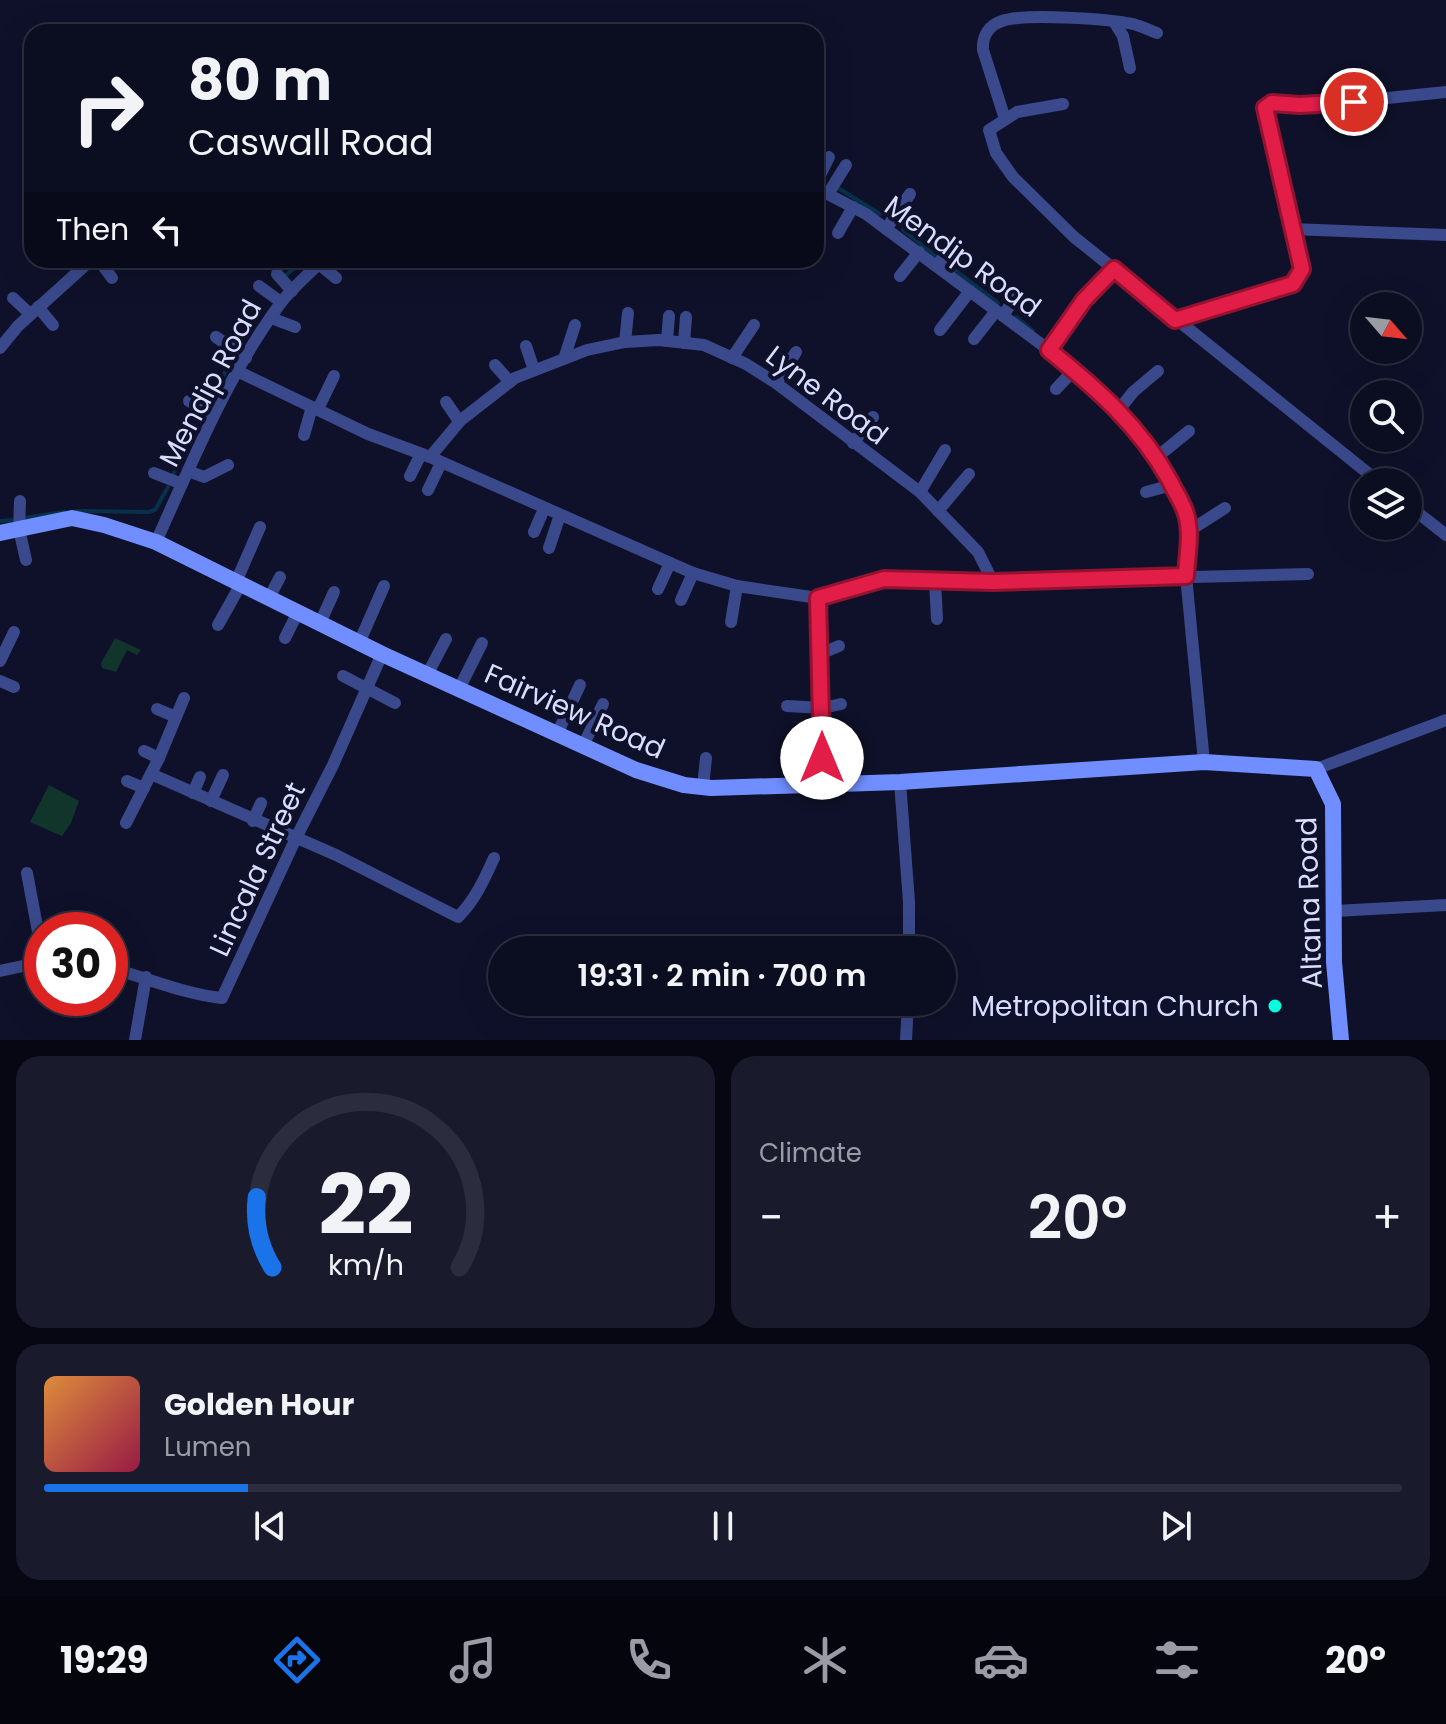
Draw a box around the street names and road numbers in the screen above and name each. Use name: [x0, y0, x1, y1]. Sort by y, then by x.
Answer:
street label: Mendip Road: [877, 186, 1049, 326]
street label: Mendip Road: [150, 293, 271, 474]
street label: Lyne Road: [758, 337, 896, 454]
street label: Fairview Road: [478, 654, 671, 769]
street label: Lincala Street: [200, 776, 315, 963]
street label: Altana Road: [1287, 816, 1332, 990]

